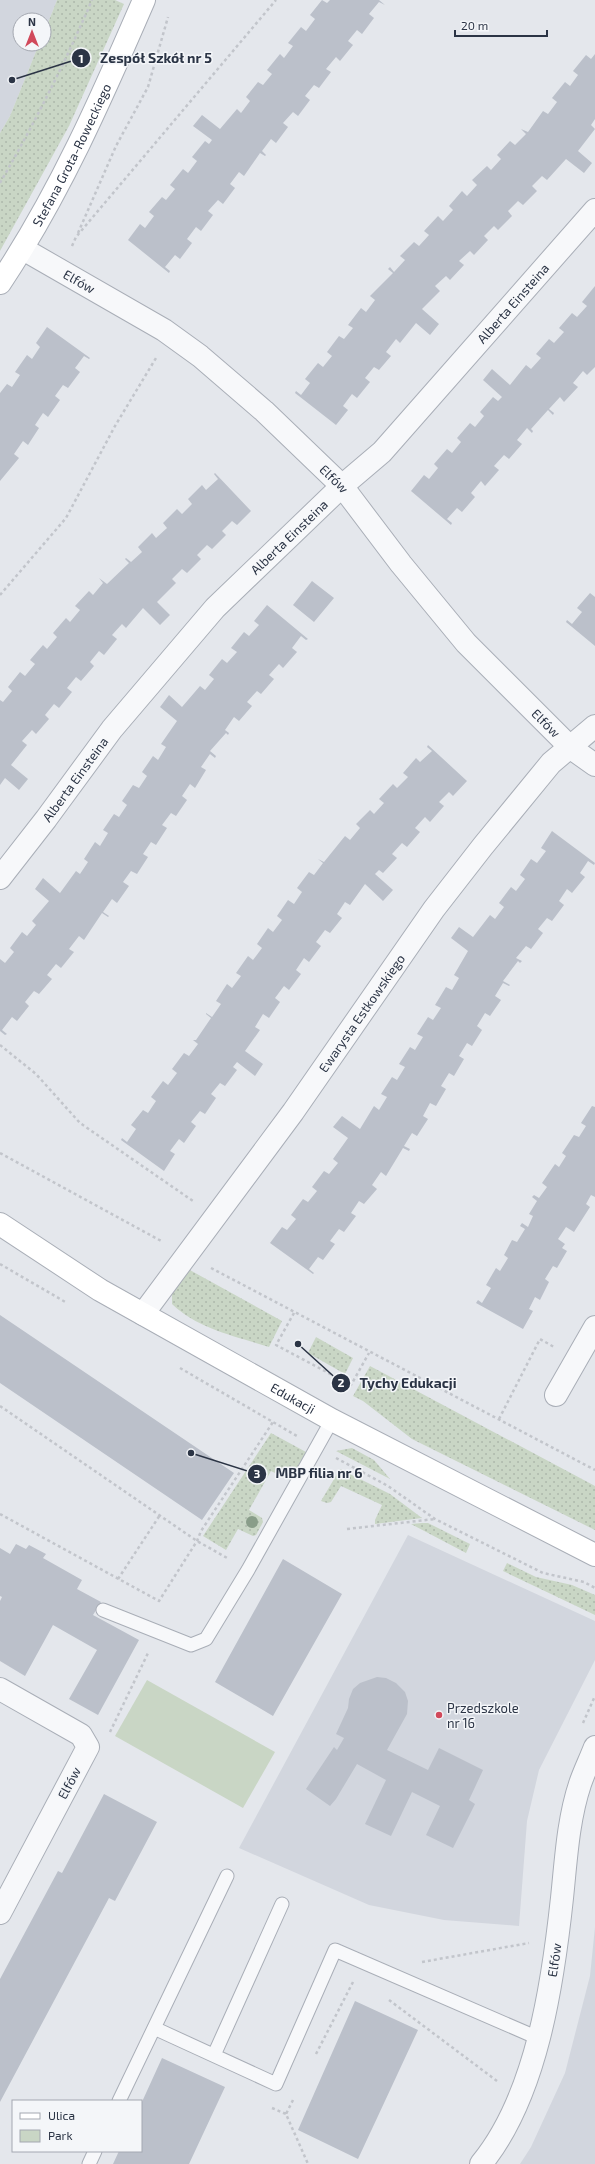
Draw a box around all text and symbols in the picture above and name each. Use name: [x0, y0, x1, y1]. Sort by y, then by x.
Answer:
north arrow: [12, 12, 52, 52]
scale bar: [455, 12, 547, 38]
text: N: [28, 15, 36, 28]
text: 20 m: [461, 18, 488, 32]
callout: Zespół Szkół nr 5: [71, 45, 220, 71]
text: Zespół Szkół nr 5: [100, 49, 212, 66]
text: 1: [78, 51, 84, 65]
street label: Stefana Grota-Roweckiego: [29, 81, 114, 229]
street label: Alberta Einsteina: [473, 260, 552, 347]
street label: Elfów: [61, 266, 98, 297]
street label: Elfów: [317, 461, 352, 496]
street label: Alberta Einsteina: [247, 496, 331, 578]
street label: Elfów: [528, 705, 564, 741]
street label: Alberta Einsteina: [39, 734, 111, 825]
street label: Ewarysta Estkowskiego: [315, 951, 408, 1075]
callout: Tychy Edukacji: [331, 1370, 464, 1396]
text: Tychy Edukacji: [359, 1374, 457, 1391]
text: 2: [338, 1375, 345, 1389]
street label: Edukacji: [268, 1379, 318, 1417]
callout: MBP filia nr 6: [247, 1461, 371, 1487]
text: MBP filia nr 6: [275, 1464, 363, 1481]
text: 3: [254, 1466, 261, 1480]
place label: Przedszkole nr 16: [447, 1700, 519, 1731]
marker: Przedszkole nr 16: [434, 1710, 444, 1720]
street label: Elfów: [54, 1764, 84, 1802]
street label: Elfów: [544, 1942, 565, 1978]
legend: [12, 2100, 142, 2152]
text: Ulica: [48, 2108, 75, 2122]
text: Park: [48, 2128, 73, 2142]

